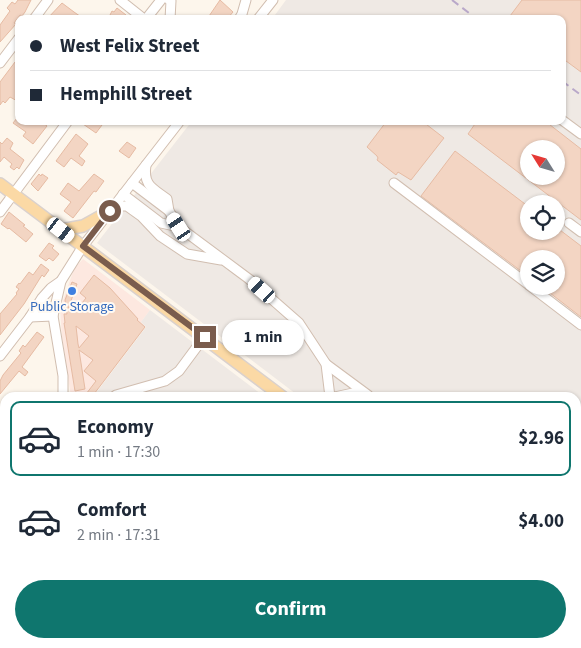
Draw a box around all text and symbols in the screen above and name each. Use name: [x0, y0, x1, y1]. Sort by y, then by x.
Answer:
text: West Felix Street: [60, 33, 200, 60]
text: Hemphill Street: [60, 81, 192, 108]
north arrow: [520, 140, 565, 185]
map controls: [520, 140, 565, 295]
button: locate: [520, 195, 565, 240]
route start: [99, 200, 121, 222]
car: [164, 210, 193, 244]
car: [44, 215, 77, 245]
button: layers: [520, 250, 565, 295]
car: [245, 274, 278, 306]
marker: Public Storage: [66, 285, 78, 297]
place label: Public Storage: [30, 297, 114, 317]
callout: 1 min: [222, 320, 305, 354]
route end: [194, 326, 216, 348]
text: 1 min: [244, 326, 282, 348]
text: Economy: [77, 414, 154, 441]
icon: car: [17, 416, 62, 461]
text: $2.96: [518, 425, 564, 452]
text: 1 min · 17:30: [77, 441, 160, 463]
text: Comfort: [77, 497, 147, 524]
icon: car: [17, 499, 62, 544]
text: $4.00: [518, 508, 564, 535]
text: 2 min · 17:31: [77, 524, 160, 546]
button: Confirm: [15, 580, 566, 638]

